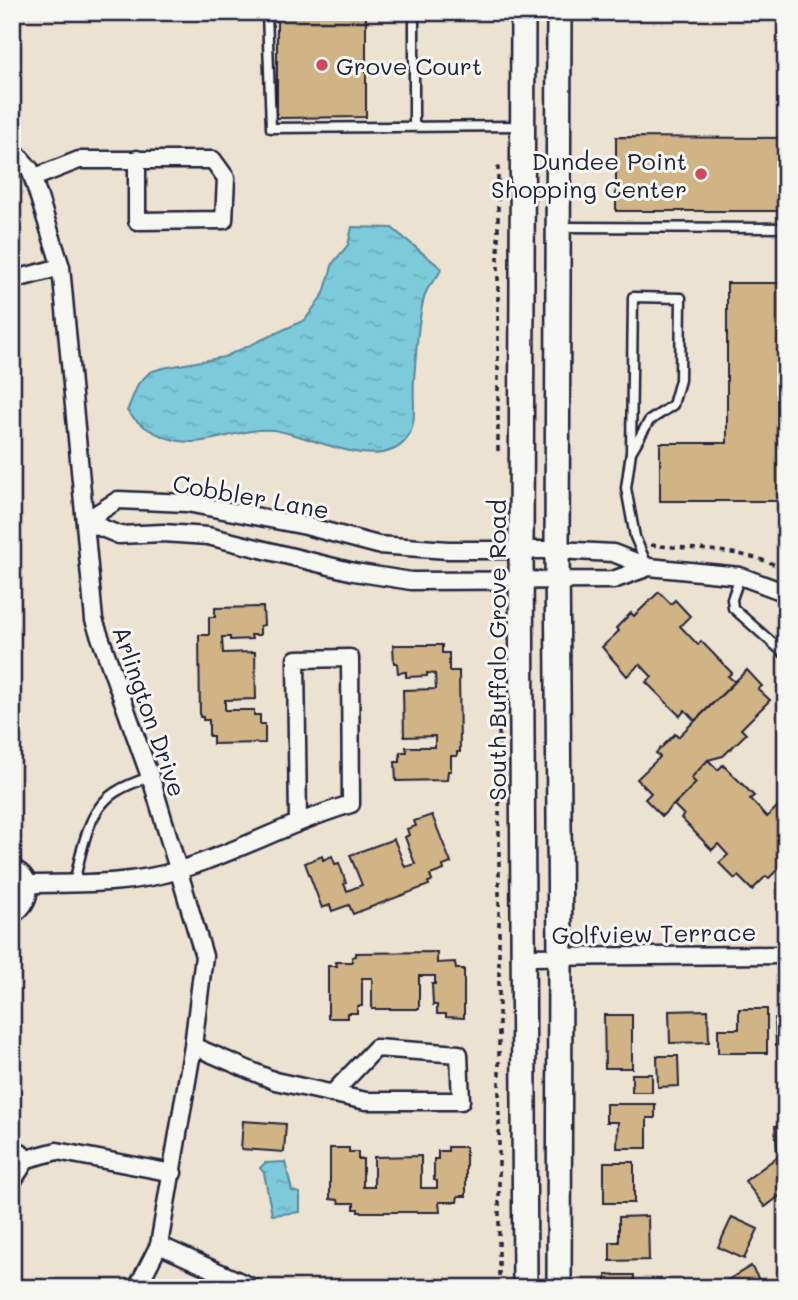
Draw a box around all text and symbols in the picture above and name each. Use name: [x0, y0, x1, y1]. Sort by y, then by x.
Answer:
place label: Grove Court: [336, 50, 482, 81]
marker: Grove Court: [314, 57, 330, 73]
place label: Dundee Point Shopping Center: [491, 145, 687, 204]
marker: Dundee Point Shopping Center: [693, 166, 709, 182]
street label: Cobbler Lane: [170, 467, 332, 525]
street label: South Buffalo Grove Road: [481, 499, 512, 801]
street label: Arlington Drive: [106, 622, 194, 800]
street label: Golfview Terrace: [551, 916, 757, 950]

